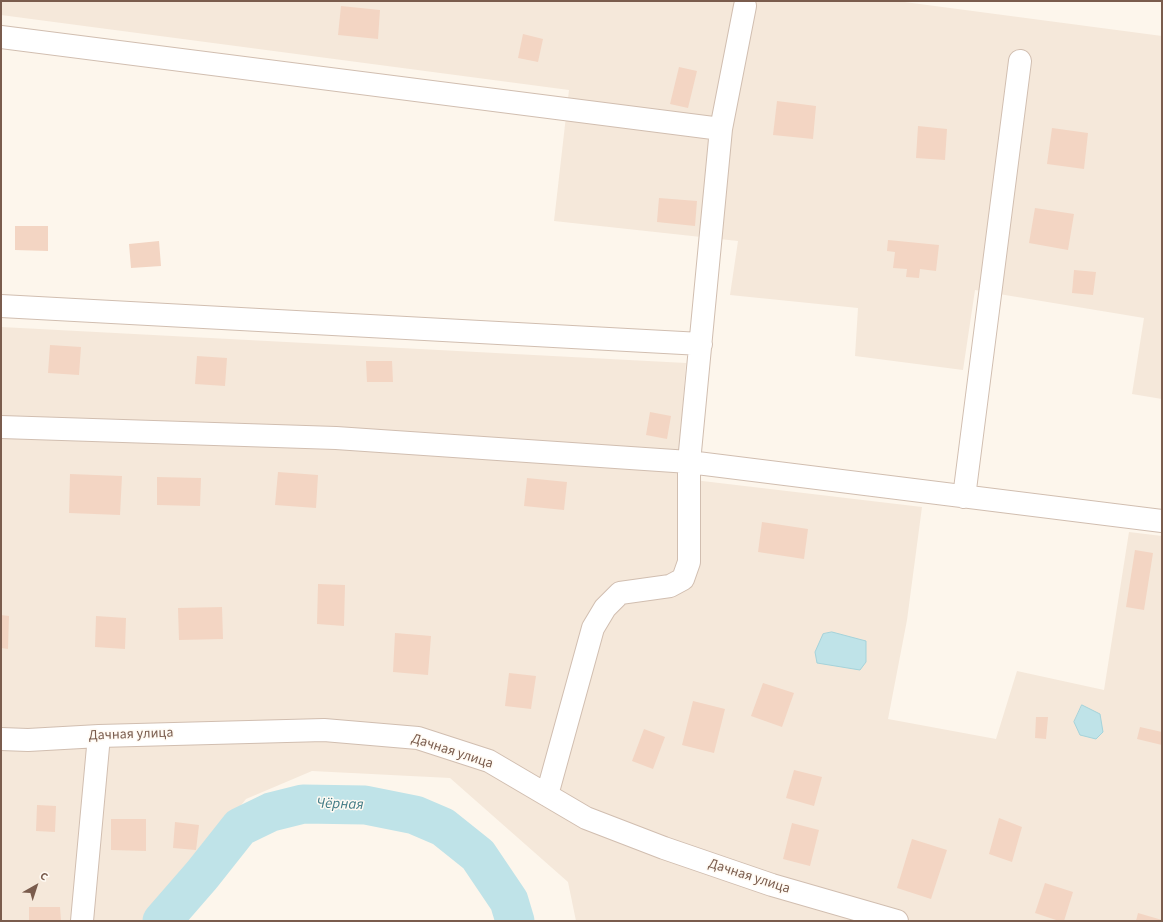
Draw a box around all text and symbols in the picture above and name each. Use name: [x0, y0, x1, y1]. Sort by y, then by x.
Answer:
street label: Дачная улица: [88, 725, 174, 745]
street label: Дачная улица: [409, 731, 495, 773]
water label: Чёрная: [316, 795, 364, 815]
street label: Дачная улица: [706, 856, 792, 898]
north arrow: [16, 866, 56, 906]
text: С: [37, 868, 51, 884]

